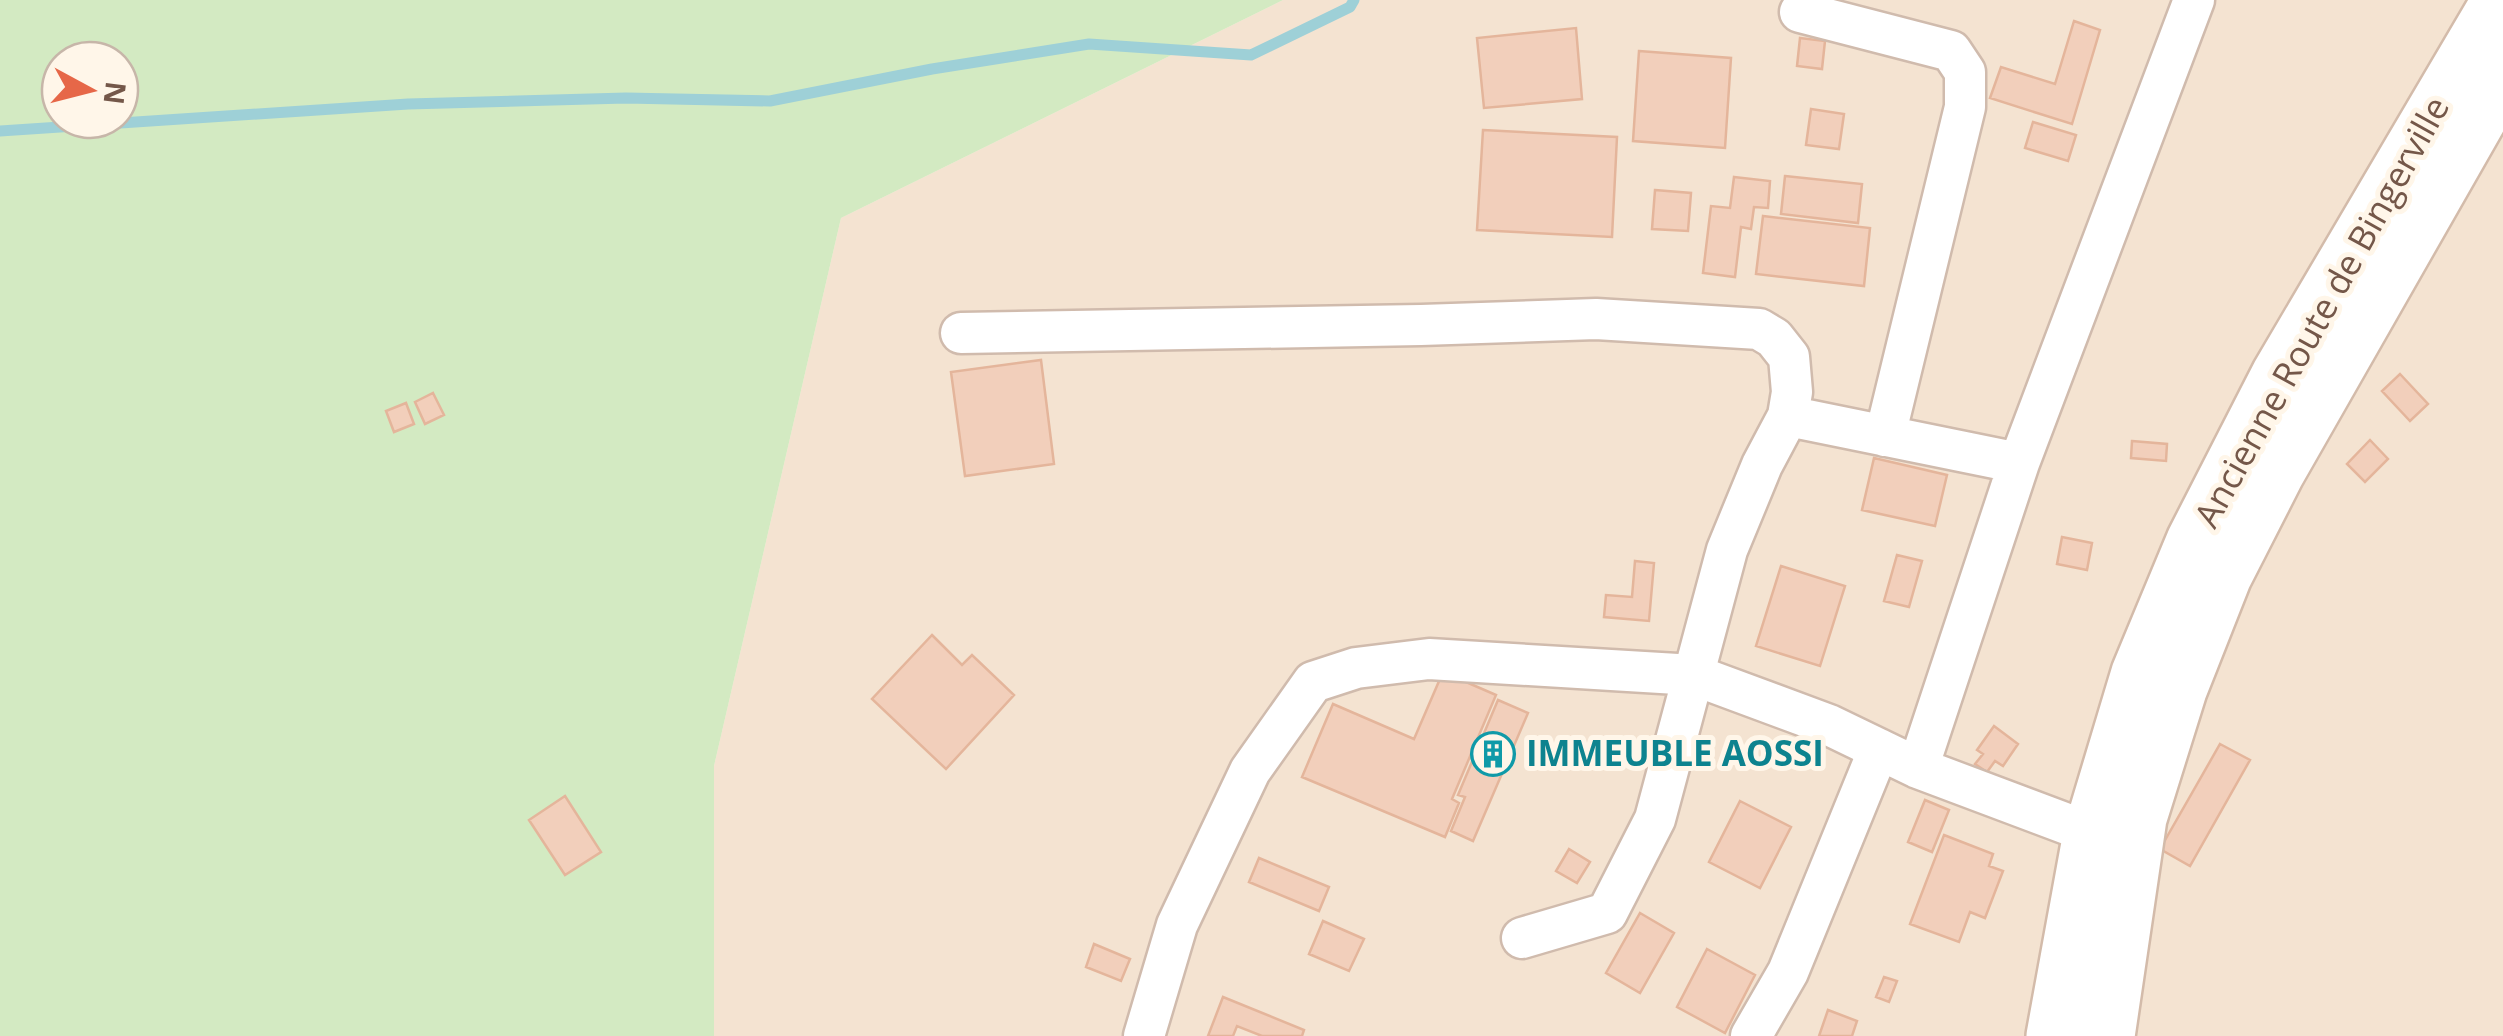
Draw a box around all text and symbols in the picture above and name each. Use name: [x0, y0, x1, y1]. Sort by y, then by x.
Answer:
north arrow: [40, 40, 140, 140]
text: N: [96, 80, 136, 107]
street label: Ancienne Route de Bingerville: [2182, 88, 2459, 535]
place label: IMMEUBLE AOSSI: [1526, 729, 1824, 776]
building icon: IMMEUBLE AOSSI: [1470, 731, 1516, 777]

